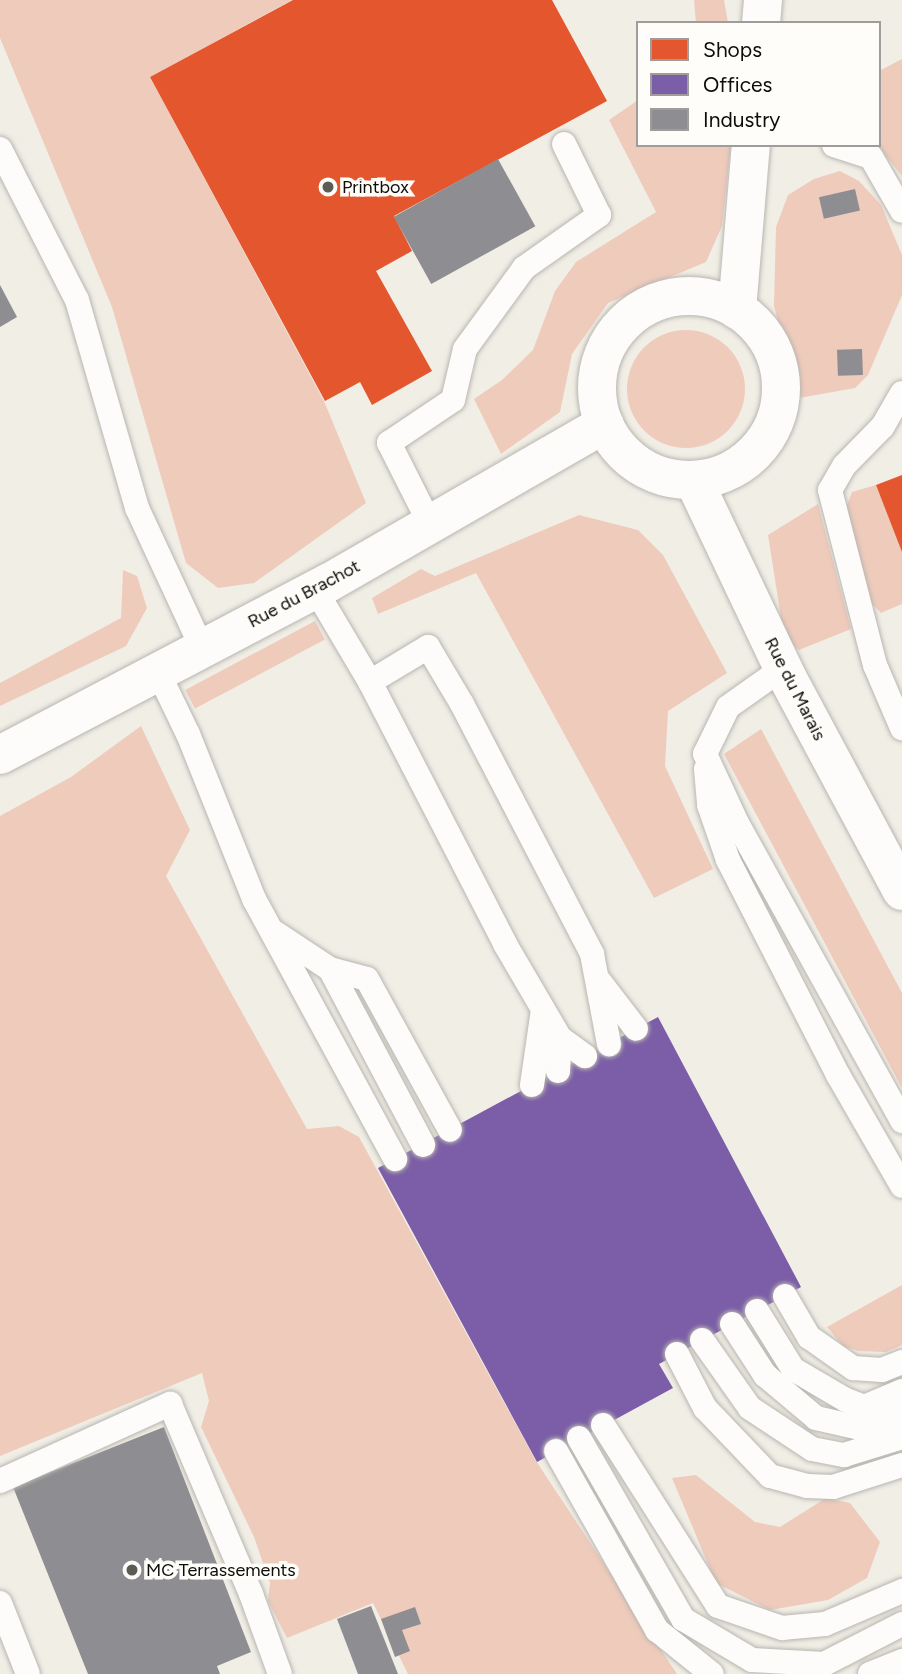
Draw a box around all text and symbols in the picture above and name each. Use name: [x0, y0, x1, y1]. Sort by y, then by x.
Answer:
legend: [636, 21, 881, 147]
text: Shops: [703, 37, 762, 62]
text: Offices: [703, 72, 772, 97]
text: Industry: [703, 107, 780, 132]
place label: Printbox: [342, 176, 409, 198]
marker: Printbox: [320, 179, 336, 195]
street label: Rue du Brachot: [244, 555, 364, 633]
street label: Rue du Marais: [760, 634, 830, 744]
place label: MC Terrassements: [146, 1559, 296, 1581]
marker: MC Terrassements: [124, 1562, 140, 1578]

